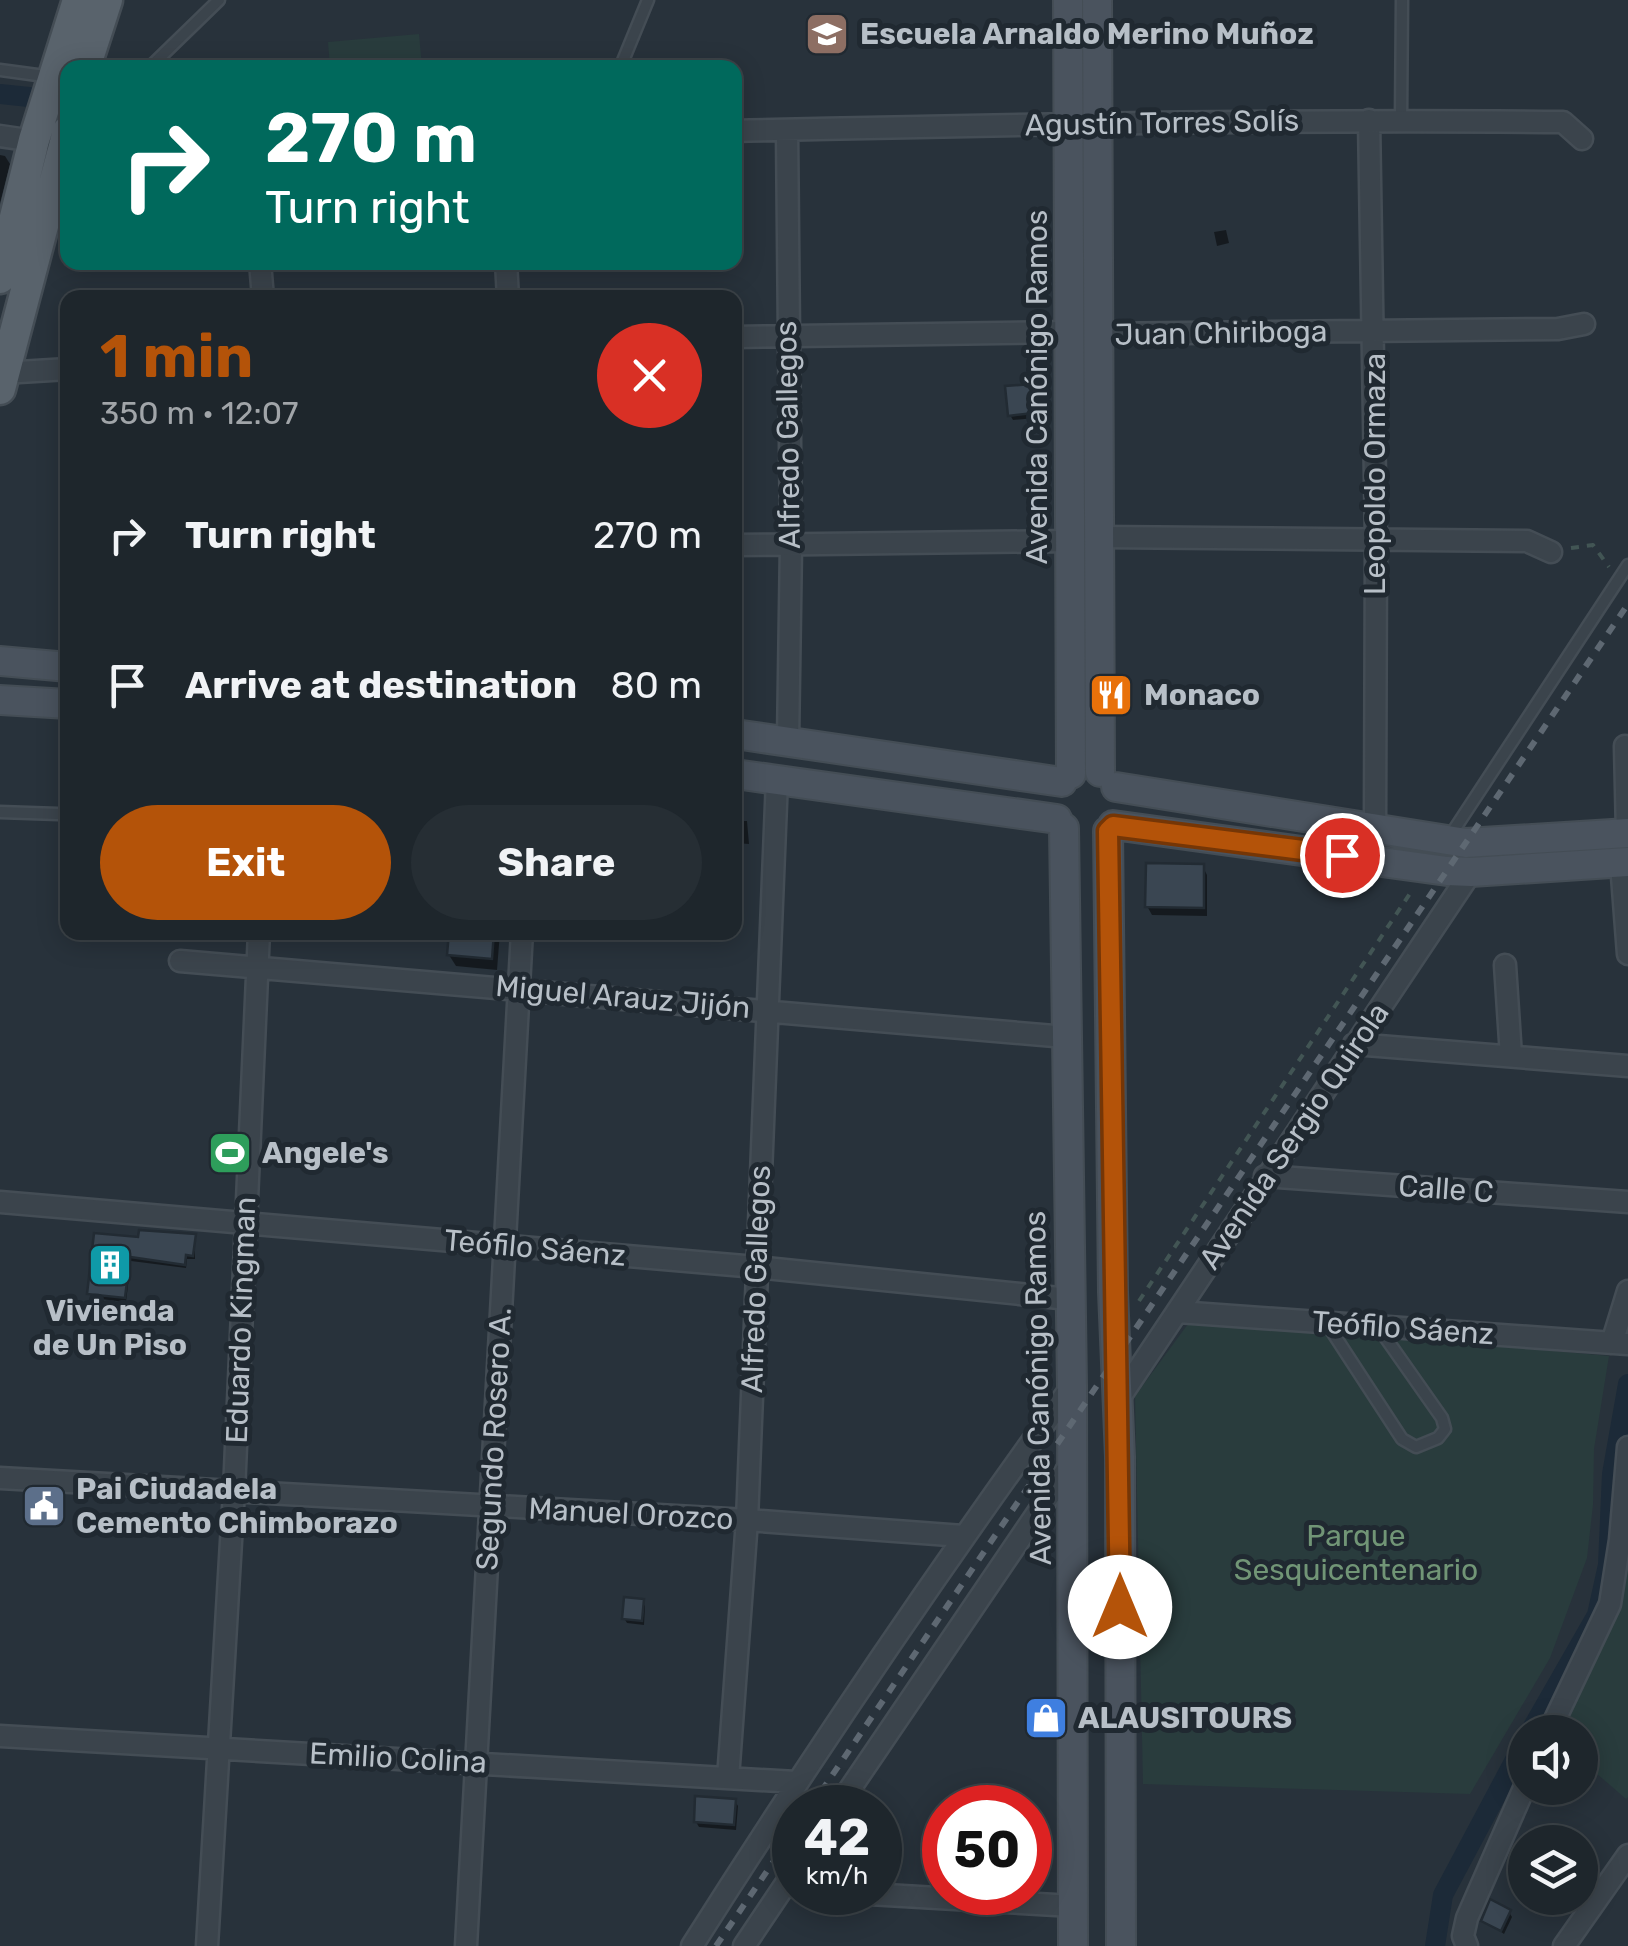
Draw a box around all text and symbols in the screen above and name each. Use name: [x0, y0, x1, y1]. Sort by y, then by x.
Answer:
school or university icon: Escuela Arnaldo Merino Muñoz: [804, 11, 850, 57]
place label: Escuela Arnaldo Merino Muñoz: [860, 16, 1314, 52]
text: 270 m: [265, 97, 477, 180]
icon: right: [100, 100, 230, 230]
street label: Agustín Torres Solís: [1025, 103, 1299, 143]
text: Turn right: [265, 181, 469, 234]
street label: Avenida Canónigo Ramos: [1019, 210, 1055, 564]
street label: Juan Chiriboga: [1114, 313, 1328, 353]
text: 1 min: [100, 321, 253, 392]
street label: Alfredo Gallegos: [768, 321, 808, 549]
button: close: [597, 323, 702, 428]
street label: Leopoldo Ormaza: [1357, 353, 1393, 595]
text: 350 m · 12:07: [100, 394, 299, 432]
icon: right: [100, 508, 155, 563]
text: Turn right: [185, 512, 376, 558]
text: 270 m: [593, 512, 702, 558]
icon: arrive: [100, 658, 155, 713]
text: Arrive at destination: [185, 662, 577, 708]
text: 80 m: [611, 662, 702, 708]
restaurant icon: Monaco: [1088, 672, 1134, 718]
place label: Monaco: [1144, 677, 1260, 713]
button: Exit: [100, 805, 391, 920]
button: Share: [411, 805, 702, 920]
pin: [1300, 813, 1385, 898]
icon: arrive: [1315, 828, 1370, 883]
street label: Miguel Arauz Jijón: [494, 968, 752, 1026]
street label: Avenida Sergio Quirola: [1191, 996, 1397, 1276]
sports icon: Angele's: [207, 1130, 253, 1176]
place label: Angele's: [262, 1135, 389, 1171]
street label: Alfredo Gallegos: [734, 1164, 778, 1394]
street label: Calle C: [1397, 1168, 1495, 1210]
street label: Eduardo Kingman: [219, 1196, 263, 1444]
street label: Avenida Canónigo Ramos: [1017, 1210, 1059, 1566]
street label: Teófilo Sáenz: [443, 1222, 627, 1274]
building icon: Vivienda de Un Piso: [87, 1242, 133, 1288]
place label: Vivienda de Un Piso: [33, 1293, 187, 1363]
street label: Teófilo Sáenz: [1311, 1304, 1495, 1352]
street label: Segundo Rosero A.: [469, 1307, 519, 1571]
place label: Pai Ciudadela Cemento Chimborazo: [76, 1471, 398, 1541]
public building icon: Pai Ciudadela Cemento Chimborazo: [21, 1483, 67, 1529]
street label: Manuel Orozco: [528, 1491, 734, 1537]
park label: Parque Sesquicentenario: [1234, 1518, 1478, 1588]
position arrow: [1068, 1555, 1172, 1659]
shop icon: ALAUSITOURS: [1023, 1695, 1069, 1741]
place label: ALAUSITOURS: [1078, 1700, 1292, 1736]
map controls: [1508, 1715, 1598, 1915]
button: sound: [1508, 1715, 1598, 1805]
street label: Emilio Colina: [308, 1735, 488, 1781]
speed limit sign: 50: [922, 1785, 1052, 1915]
text: 42: [804, 1808, 870, 1868]
button: layers: [1508, 1825, 1598, 1915]
text: km/h: [806, 1861, 868, 1890]

